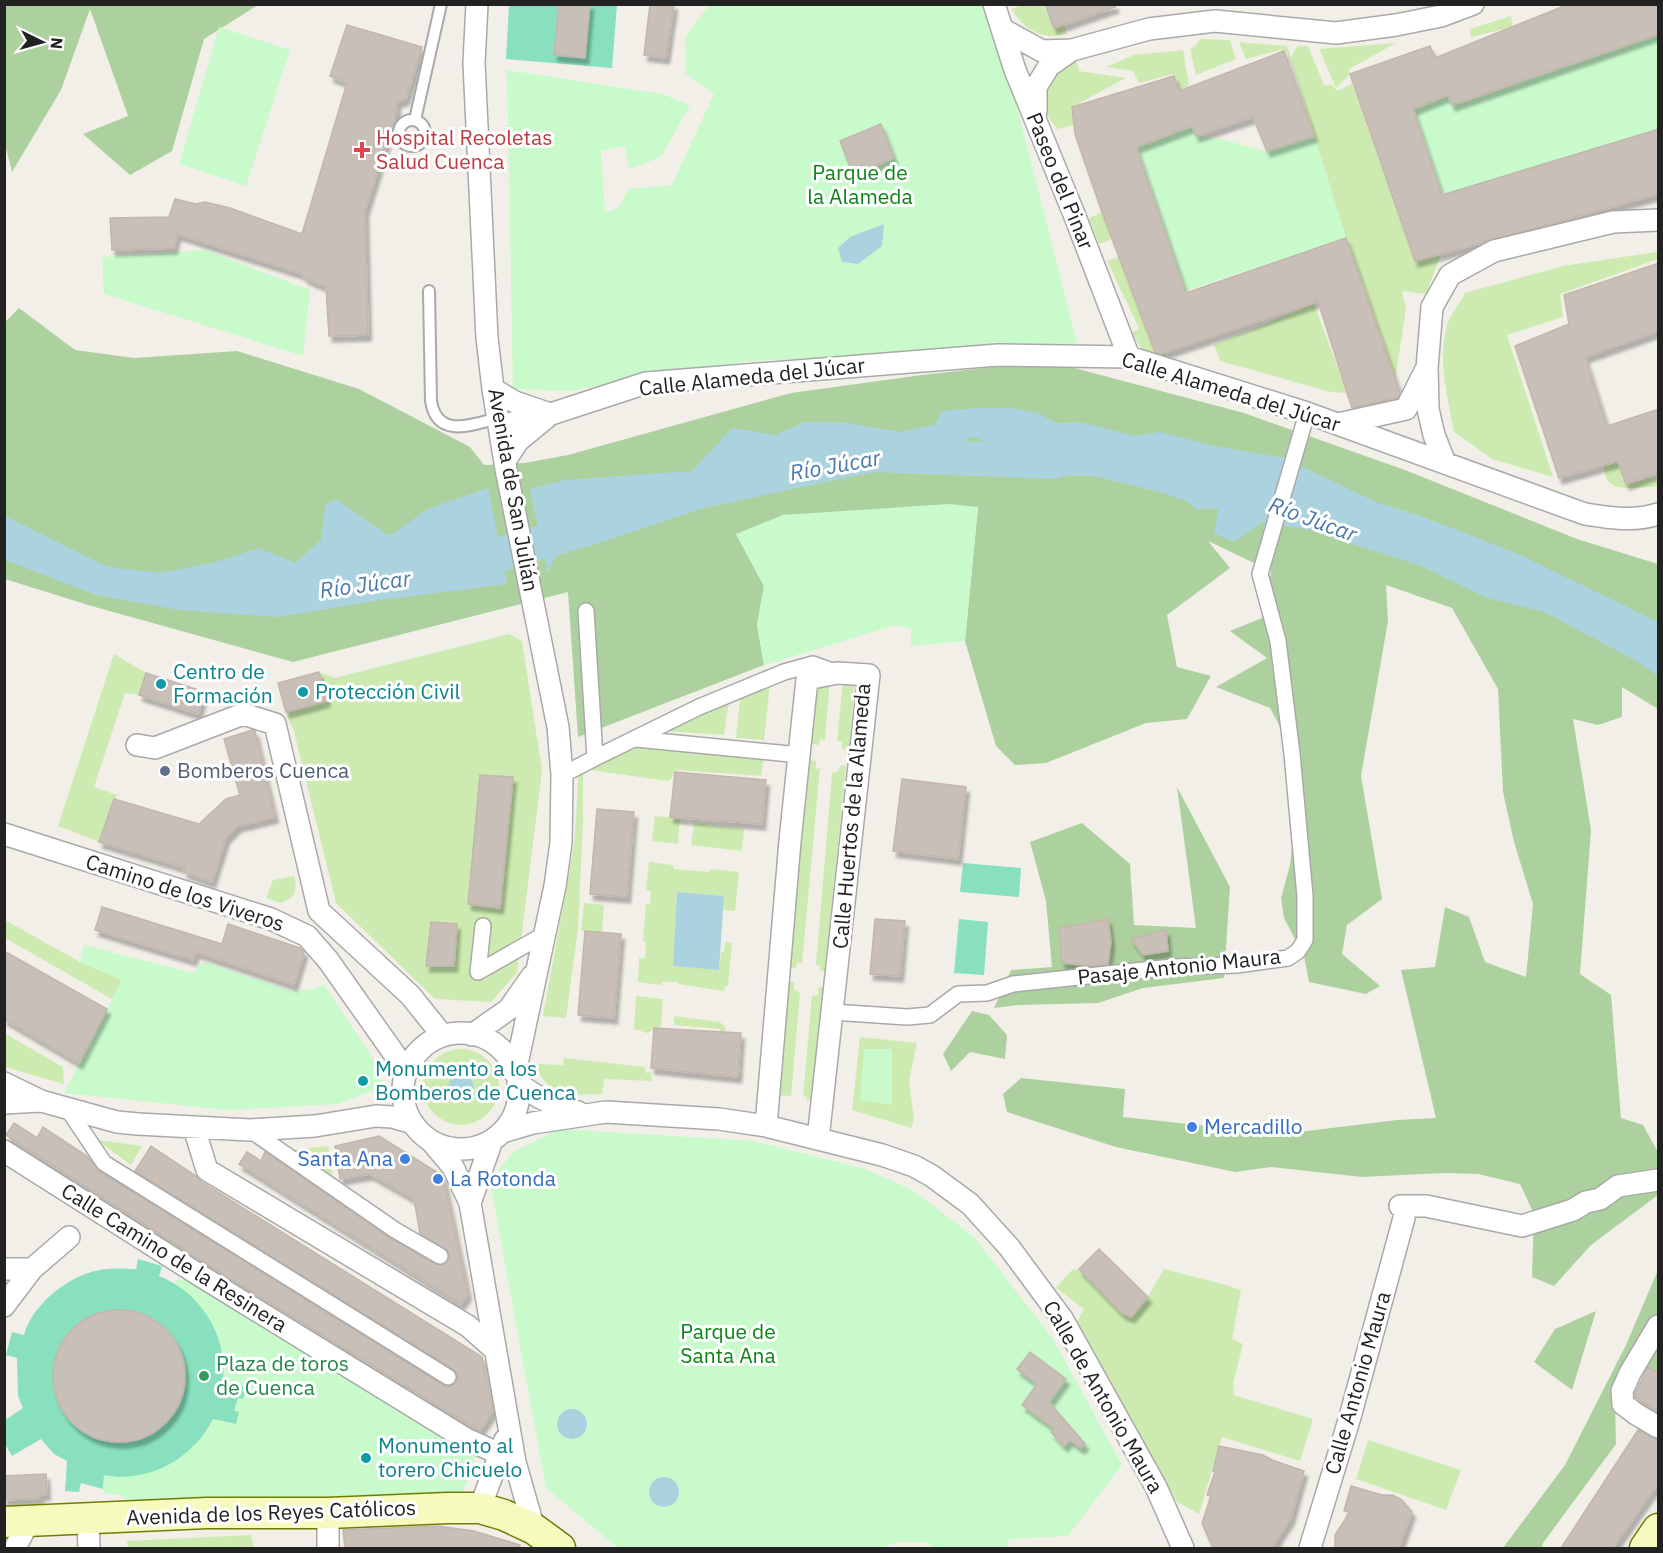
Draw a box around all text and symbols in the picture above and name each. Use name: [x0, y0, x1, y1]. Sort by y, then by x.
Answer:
north arrow: [12, 12, 72, 72]
text: N: [46, 37, 67, 50]
street label: Paseo del Pinar: [1021, 108, 1101, 254]
place label: Hospital Recoletas Salud Cuenca: [376, 123, 552, 175]
marker: Hospital Recoletas Salud Cuenca: [353, 141, 371, 159]
park label: Parque de la Alameda: [807, 158, 913, 210]
street label: Calle Alameda del Júcar: [1119, 344, 1344, 438]
street label: Calle Alameda del Júcar: [637, 350, 867, 402]
street label: Avenida de San Julián: [482, 386, 546, 594]
water label: Río Júcar: [787, 442, 884, 487]
water label: Río Júcar: [1265, 489, 1362, 548]
water label: Río Júcar: [318, 563, 413, 604]
place label: Centro de Formación: [173, 657, 273, 709]
marker: Centro de Formación: [154, 677, 168, 691]
place label: Protección Civil: [315, 677, 460, 705]
street label: Calle Huertos de la Alameda: [825, 682, 877, 950]
marker: Protección Civil: [296, 685, 310, 699]
place label: Bomberos Cuenca: [177, 756, 349, 784]
marker: Bomberos Cuenca: [158, 764, 172, 778]
street label: Camino de los Viveros: [82, 847, 288, 937]
street label: Pasaje Antonio Maura: [1076, 941, 1282, 991]
place label: Monumento a los Bomberos de Cuenca: [375, 1054, 576, 1106]
marker: Monumento a los Bomberos de Cuenca: [356, 1074, 370, 1088]
place label: Mercadillo: [1204, 1112, 1302, 1140]
marker: Mercadillo: [1185, 1120, 1199, 1134]
place label: Santa Ana: [298, 1144, 393, 1172]
marker: Santa Ana: [398, 1152, 412, 1166]
place label: La Rotonda: [450, 1164, 556, 1192]
marker: La Rotonda: [431, 1172, 445, 1186]
street label: Calle Camino de la Resinera: [56, 1176, 293, 1338]
street label: Calle Antonio Maura: [1317, 1288, 1397, 1478]
street label: Calle de Antonio Maura: [1037, 1295, 1171, 1498]
park label: Parque de Santa Ana: [680, 1317, 776, 1369]
place label: Plaza de toros de Cuenca: [216, 1349, 349, 1401]
marker: Plaza de toros de Cuenca: [197, 1369, 211, 1383]
place label: Monumento al torero Chicuelo: [378, 1431, 522, 1483]
marker: Monumento al torero Chicuelo: [359, 1451, 373, 1465]
street label: Avenida de los Reyes Católicos: [126, 1493, 416, 1531]

